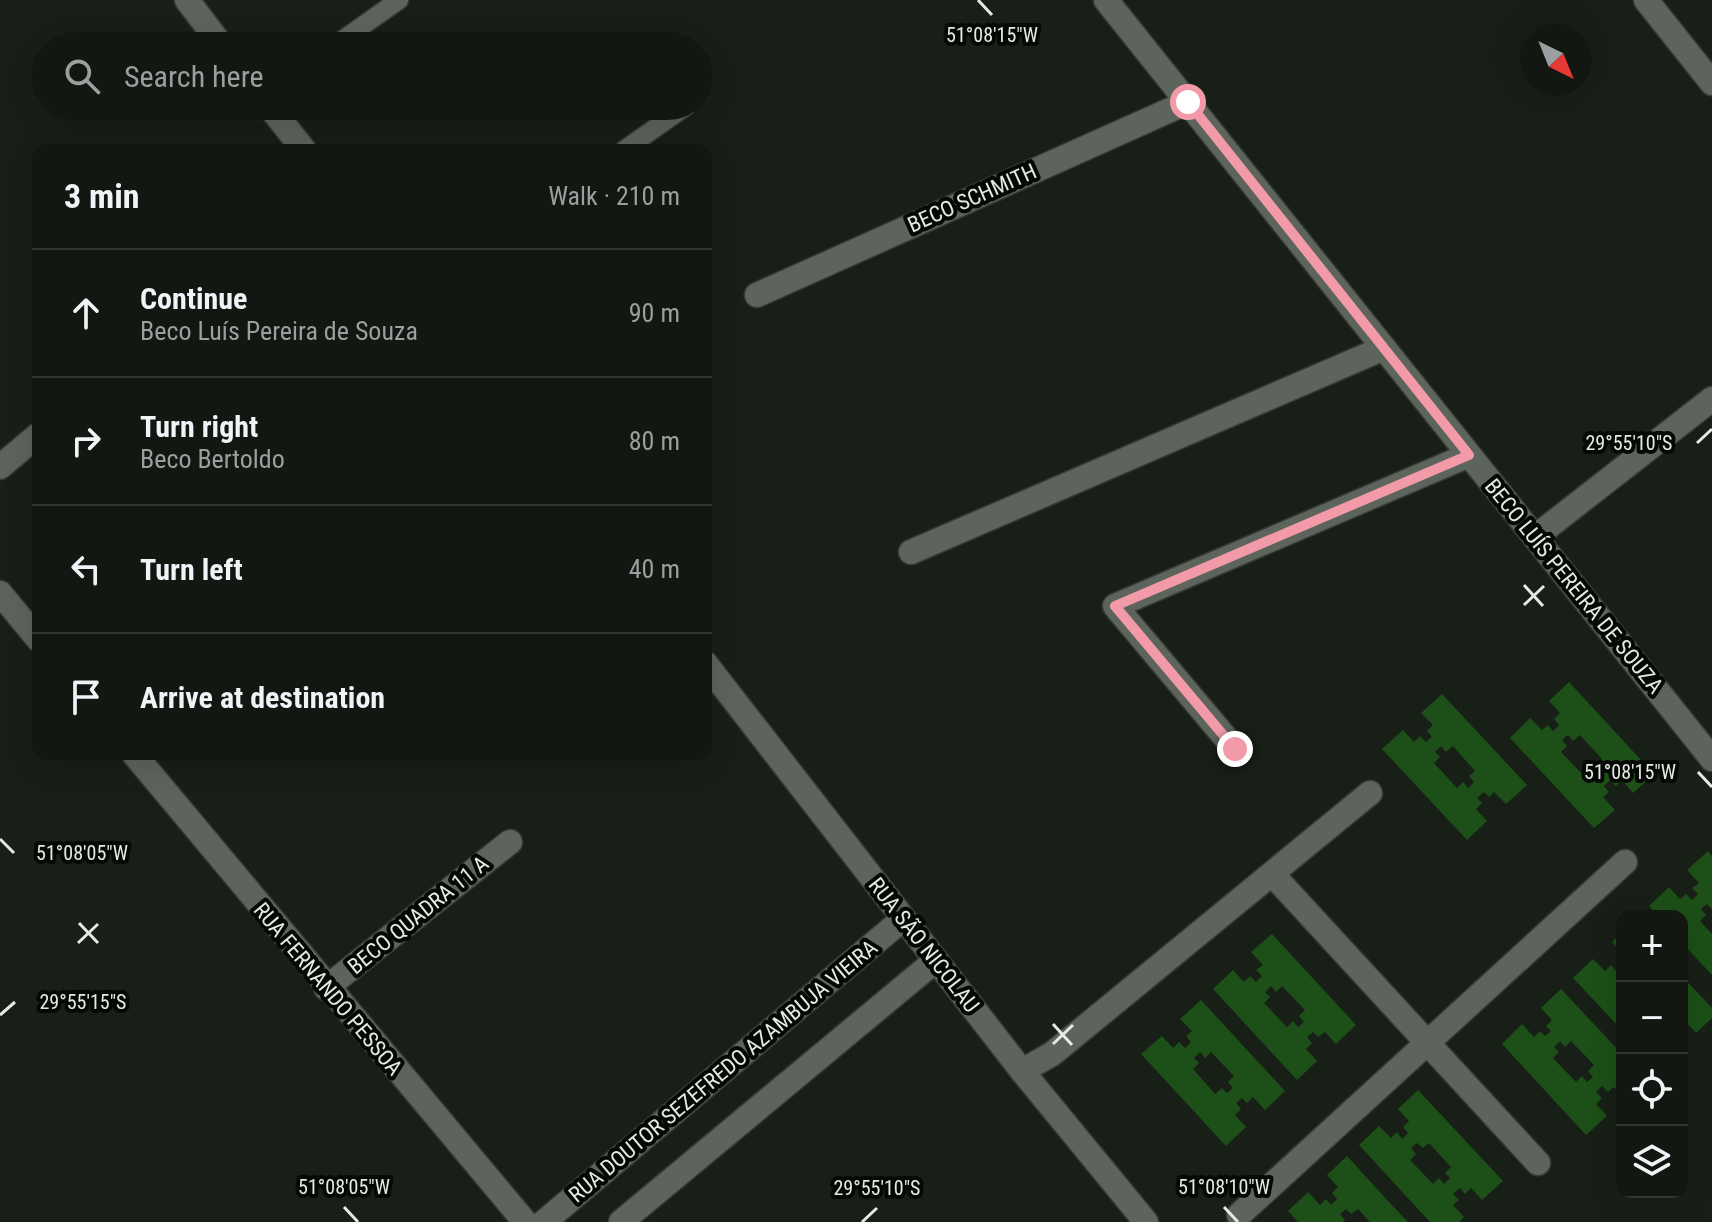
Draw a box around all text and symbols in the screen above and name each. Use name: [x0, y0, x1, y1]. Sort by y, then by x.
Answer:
text: 51°08'15"W: [946, 23, 1038, 47]
north arrow: [1520, 24, 1592, 96]
search box: [32, 32, 712, 120]
icon: search: [60, 54, 104, 98]
text: Search here: [124, 59, 264, 94]
route start: [1170, 84, 1206, 120]
street label: BECO SCHMITH: [904, 158, 1040, 238]
text: 3 min: [64, 176, 140, 216]
text: Walk · 210 m: [548, 181, 680, 211]
text: Continue: [140, 281, 247, 316]
icon: ahead: [64, 291, 108, 335]
text: 90 m: [629, 298, 680, 328]
text: Beco Luís Pereira de Souza: [140, 316, 418, 346]
text: Turn right: [140, 409, 258, 444]
icon: right: [64, 419, 108, 463]
text: 80 m: [629, 426, 680, 456]
text: 29°55'10"S: [1586, 431, 1672, 455]
text: Beco Bertoldo: [140, 444, 285, 474]
street label: BECO LUÍS PEREIRA DE SOUZA: [1480, 474, 1668, 698]
icon: left: [64, 547, 108, 591]
text: Turn left: [140, 552, 243, 587]
text: 40 m: [629, 554, 680, 584]
icon: arrive: [64, 675, 108, 719]
text: Arrive at destination: [140, 680, 385, 715]
route end: [1217, 731, 1253, 767]
text: 51°08'15"W: [1584, 760, 1676, 784]
text: 51°08'05"W: [36, 841, 128, 865]
street label: BECO QUADRA 11 A: [343, 851, 493, 979]
street label: RUA SÃO NICOLAU: [864, 873, 984, 1017]
street label: RUA FERNANDO PESSOA: [249, 898, 408, 1081]
map controls: [1616, 910, 1688, 1198]
button: +: [1616, 910, 1688, 982]
street label: RUA DOUTOR SEZEFREDO AZAMBUJA VIEIRA: [564, 934, 882, 1207]
button: −: [1616, 982, 1688, 1054]
text: 29°55'15"S: [40, 990, 126, 1014]
button: locate: [1616, 1054, 1688, 1126]
button: layers: [1616, 1126, 1688, 1198]
text: 51°08'05"W: [298, 1175, 390, 1199]
text: 51°08'10"W: [1178, 1175, 1270, 1199]
text: 29°55'10"S: [834, 1176, 920, 1200]

